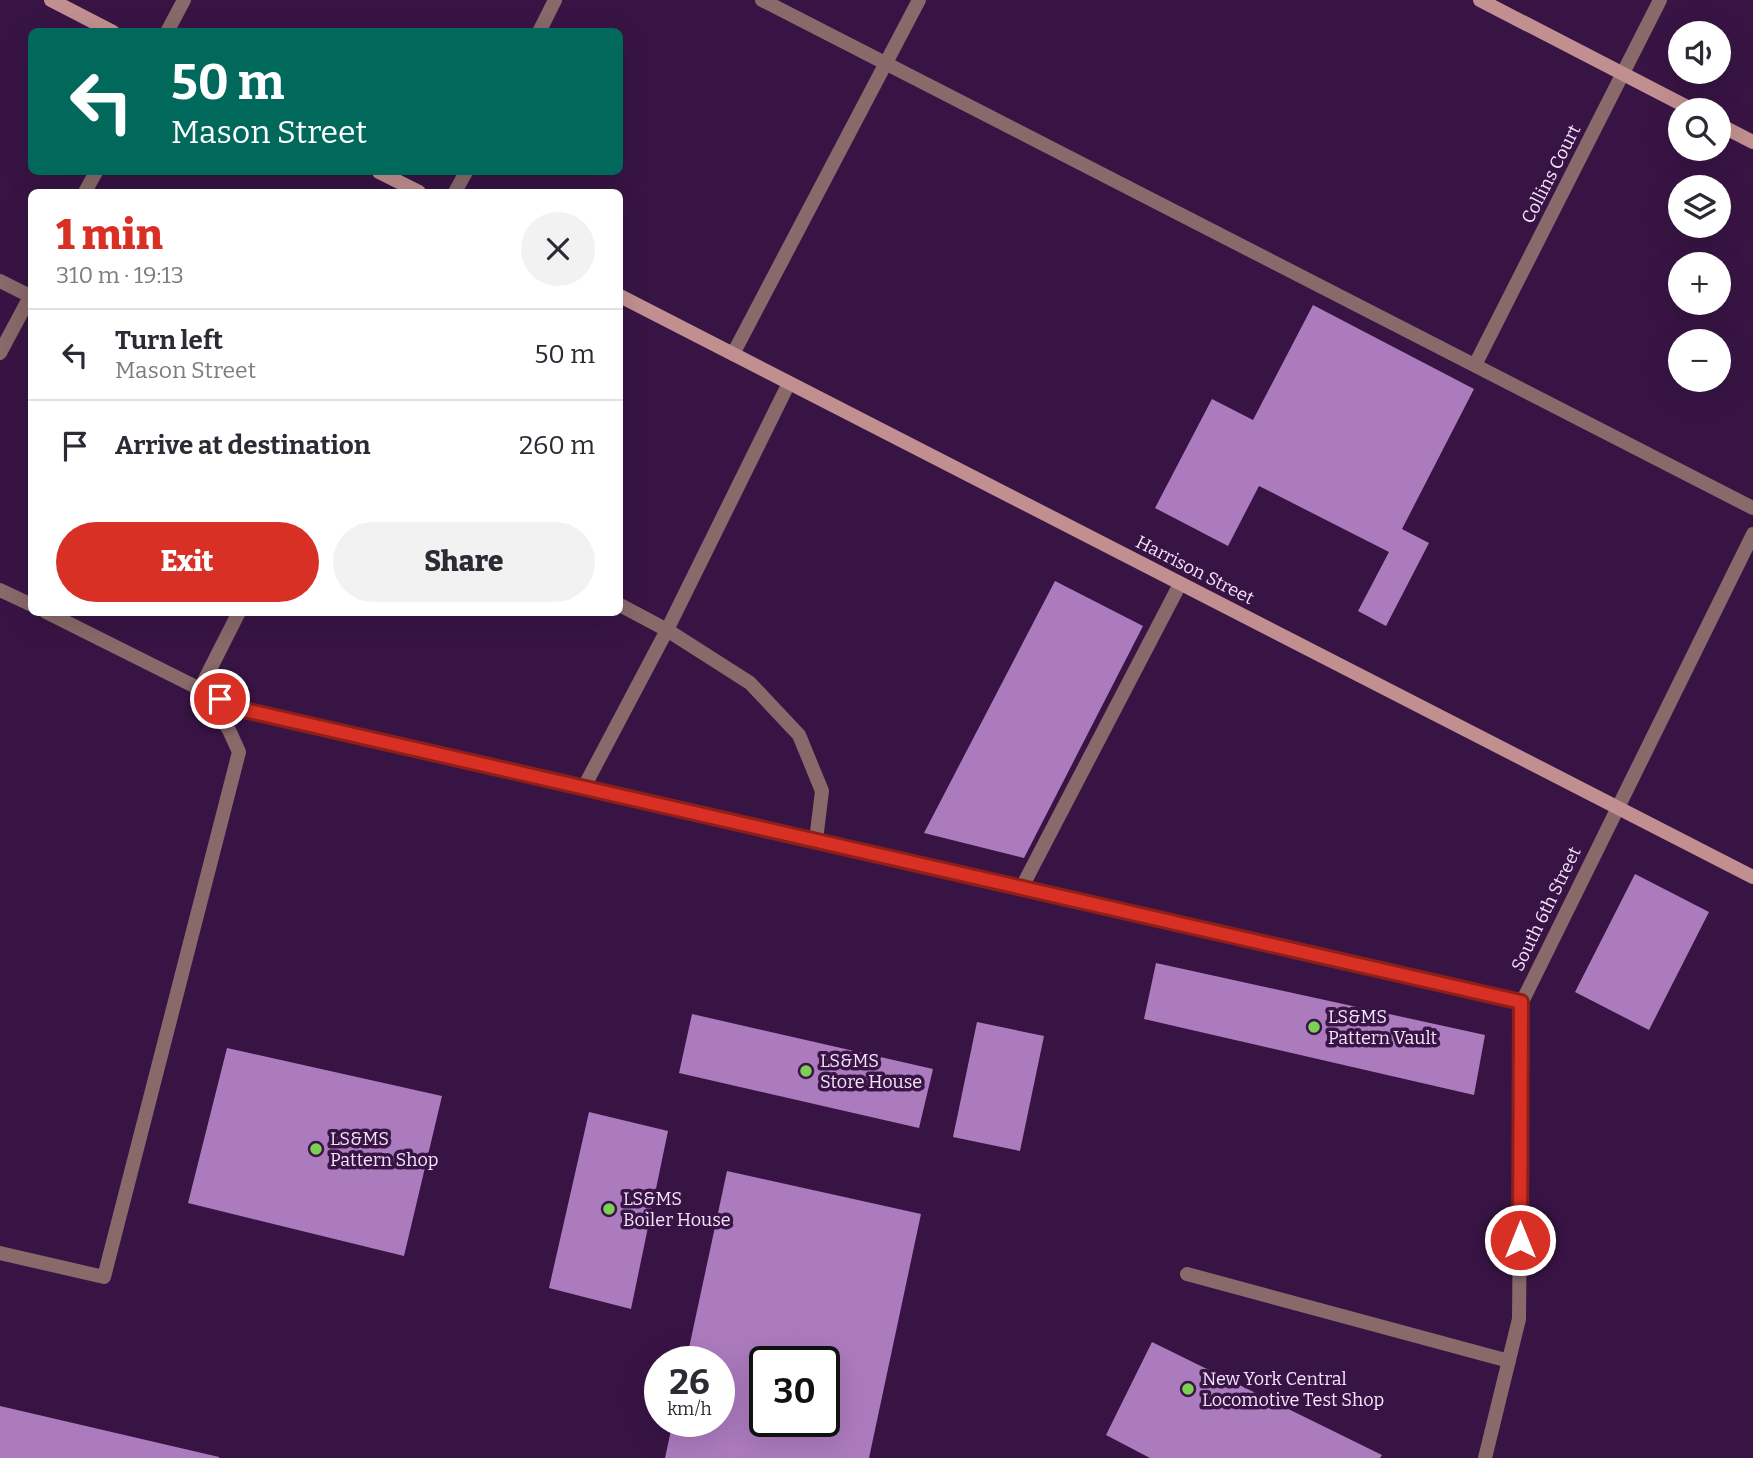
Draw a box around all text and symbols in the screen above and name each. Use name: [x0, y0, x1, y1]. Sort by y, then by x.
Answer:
map controls: [1668, 21, 1731, 392]
button: sound: [1668, 21, 1731, 84]
text: 50 m: [171, 53, 284, 112]
icon: left: [56, 56, 147, 147]
button: search: [1668, 98, 1731, 161]
text: Mason Street: [171, 113, 367, 151]
street label: Collins Court: [1517, 121, 1586, 227]
button: layers: [1668, 175, 1731, 238]
text: 1 min: [56, 210, 163, 260]
button: close: [521, 212, 595, 286]
button: +: [1668, 252, 1731, 315]
text: 310 m · 19:13: [56, 261, 184, 289]
text: Turn left: [115, 325, 223, 356]
button: −: [1668, 329, 1731, 392]
icon: left: [56, 336, 94, 374]
text: 50 m: [534, 339, 595, 370]
text: Mason Street: [115, 356, 256, 384]
icon: arrive: [56, 427, 94, 465]
text: Arrive at destination: [115, 430, 370, 461]
text: 260 m: [519, 430, 595, 461]
button: Exit: [56, 522, 319, 602]
button: Share: [333, 522, 595, 602]
street label: Harrison Street: [1132, 531, 1258, 609]
pin: [190, 669, 250, 729]
icon: arrive: [201, 680, 239, 718]
street label: South 6th Street: [1506, 843, 1586, 975]
place label: LS&MS Pattern Vault: [1328, 1006, 1438, 1049]
marker: LS&MS Pattern Vault: [1306, 1019, 1322, 1035]
place label: LS&MS Store House: [820, 1050, 922, 1093]
marker: LS&MS Store House: [798, 1063, 814, 1079]
place label: LS&MS Pattern Shop: [330, 1128, 439, 1171]
marker: LS&MS Pattern Shop: [308, 1141, 324, 1157]
place label: LS&MS Boiler House: [623, 1188, 731, 1231]
marker: LS&MS Boiler House: [601, 1201, 617, 1217]
position arrow: [1483, 1203, 1557, 1277]
speed limit sign: 30: [749, 1346, 840, 1437]
text: 26: [669, 1361, 710, 1403]
place label: New York Central Locomotive Test Shop: [1202, 1368, 1384, 1411]
marker: New York Central Locomotive Test Shop: [1180, 1381, 1196, 1397]
text: km/h: [667, 1398, 712, 1420]

